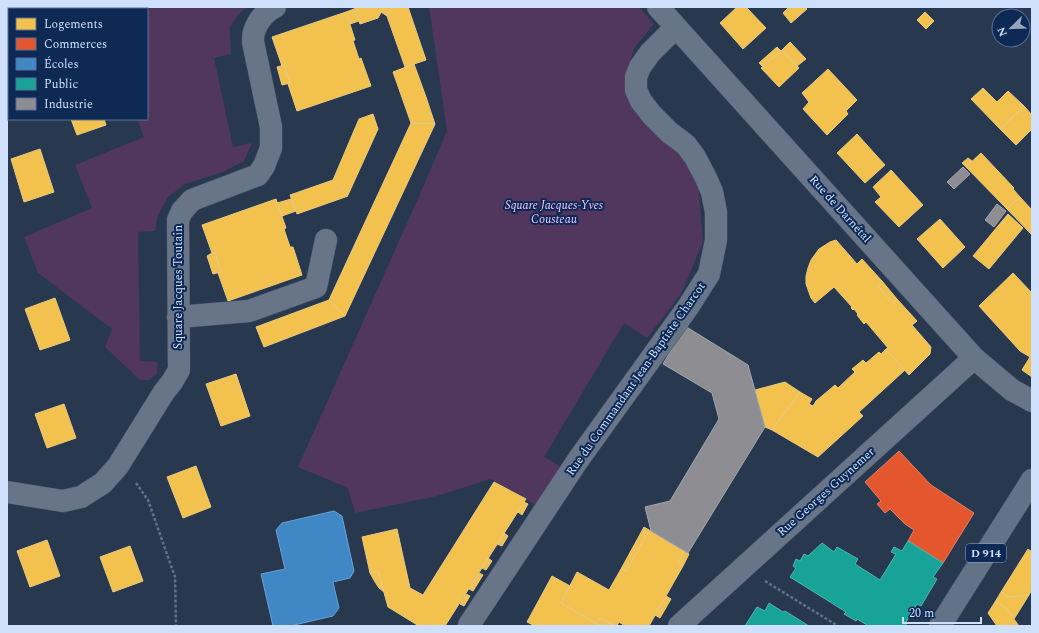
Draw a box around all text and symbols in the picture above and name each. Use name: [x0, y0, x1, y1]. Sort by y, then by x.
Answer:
legend: [8, 8, 148, 120]
north arrow: [991, 8, 1031, 48]
text: Logements: [44, 15, 103, 34]
text: N: [993, 24, 1012, 39]
text: Commerces: [44, 35, 107, 54]
text: Écoles: [44, 55, 79, 74]
text: Public: [44, 75, 78, 94]
text: Industrie: [44, 95, 93, 114]
street label: Rue de Darnétal: [804, 171, 876, 247]
park label: Square Jacques-Yves Cousteau: [505, 196, 604, 229]
street label: Square Jacques Toutain: [169, 225, 188, 349]
street label: Rue du Commandant Jean-Baptiste Charcot: [562, 278, 710, 480]
street label: Rue Georges Guynemer: [773, 443, 879, 541]
road number: D 914: [966, 544, 1006, 562]
scale bar: [903, 599, 981, 625]
text: 20 m: [909, 604, 934, 623]

